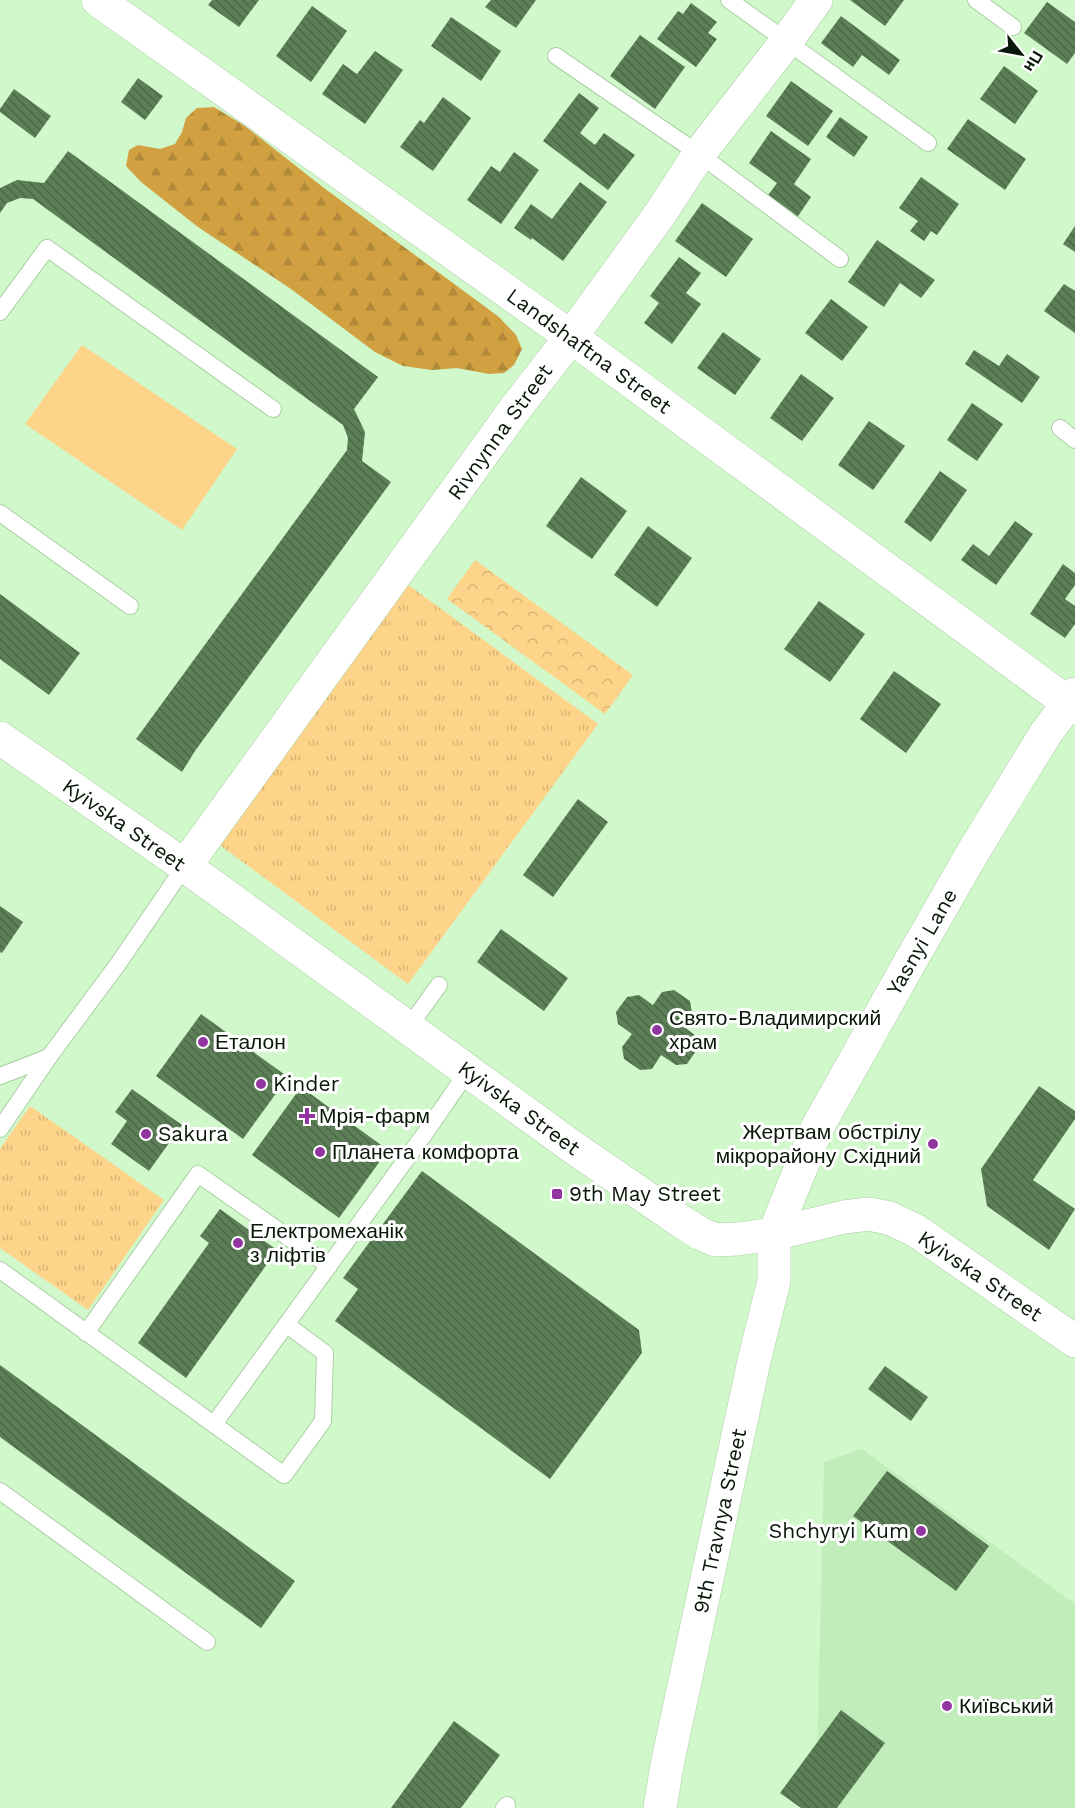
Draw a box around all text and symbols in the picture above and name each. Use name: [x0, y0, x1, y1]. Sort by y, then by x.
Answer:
north arrow: [991, 24, 1051, 84]
text: Пн: [1020, 48, 1047, 75]
street label: Landshaftna Street: [502, 283, 677, 419]
street label: Rivnynna Street: [442, 359, 557, 504]
street label: Kyivska Street: [58, 773, 191, 876]
street label: Yasnyi Lane: [881, 884, 962, 1000]
place label: Свято-Владимирский храм: [669, 1005, 881, 1054]
marker: Свято-Владимирский храм: [650, 1023, 664, 1037]
place label: Еталон: [215, 1029, 286, 1054]
marker: Еталон: [196, 1035, 210, 1049]
street label: Kyivska Street: [454, 1055, 585, 1160]
place label: Kinder: [273, 1071, 340, 1096]
marker: Kinder: [254, 1077, 268, 1091]
place label: Мрія-фарм: [319, 1103, 430, 1128]
marker: Мрія-фарм: [300, 1109, 314, 1123]
place label: Жертвам обстрілу мікрорайону Східний: [716, 1119, 921, 1168]
place label: Sakura: [158, 1121, 228, 1146]
marker: Sakura: [139, 1127, 153, 1141]
marker: Жертвам обстрілу мікрорайону Східний: [926, 1137, 940, 1151]
place label: Планета комфорта: [332, 1139, 519, 1164]
marker: Планета комфорта: [313, 1145, 327, 1159]
place label: 9th May Street: [569, 1181, 721, 1206]
marker: 9th May Street: [550, 1187, 564, 1201]
place label: Електромеханік з ліфтів: [250, 1218, 404, 1267]
street label: Kyivska Street: [913, 1225, 1047, 1326]
marker: Електромеханік з ліфтів: [231, 1236, 245, 1250]
street label: 9th Travnya Street: [688, 1426, 751, 1616]
place label: Shchyryi Kum: [769, 1518, 909, 1543]
marker: Shchyryi Kum: [914, 1524, 928, 1538]
place label: Київський: [959, 1693, 1054, 1718]
marker: Київський: [940, 1699, 954, 1713]

